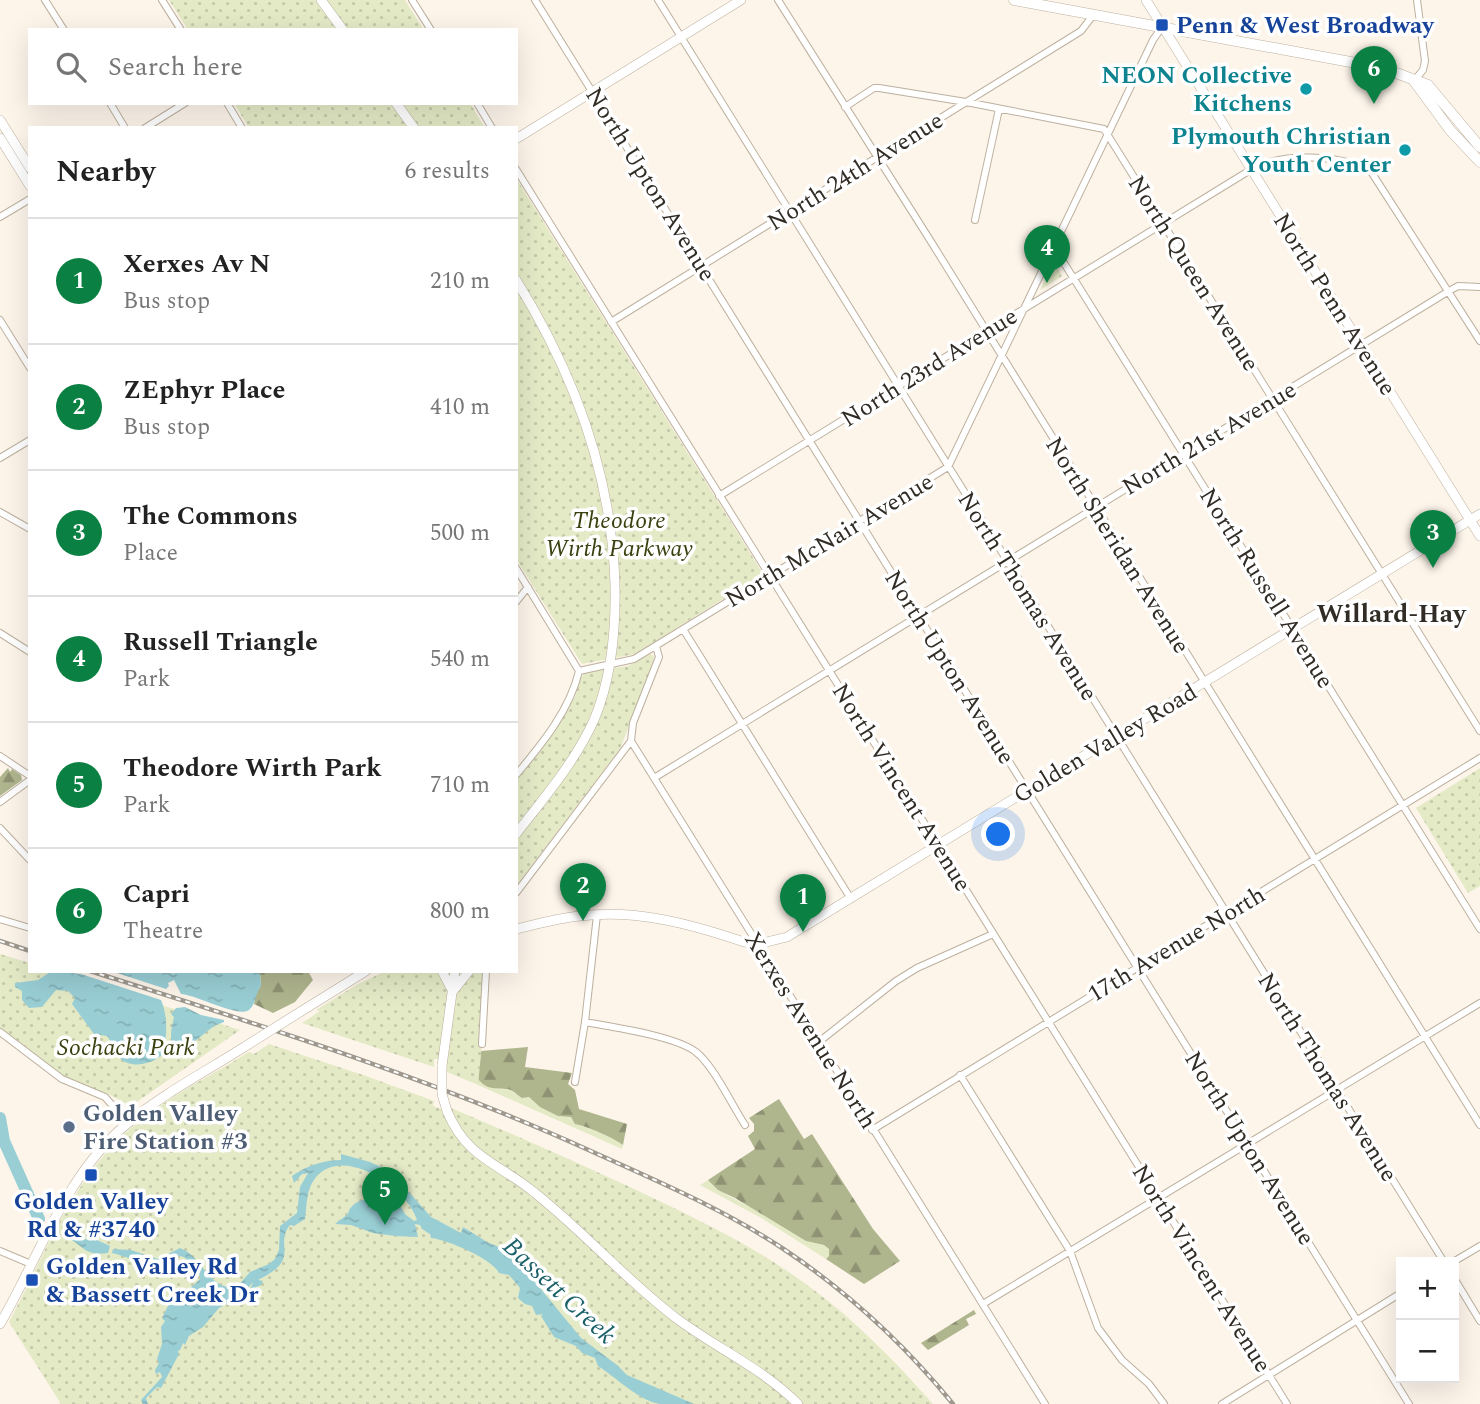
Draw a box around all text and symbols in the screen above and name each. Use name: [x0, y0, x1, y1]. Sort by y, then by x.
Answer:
place label: Penn & West Broadway: [1176, 8, 1435, 44]
marker: Penn & West Broadway: [1154, 17, 1170, 33]
search box: [28, 28, 518, 105]
pin: 6: [1351, 46, 1397, 104]
text: Search here: [108, 47, 243, 87]
icon: search: [52, 48, 90, 86]
place label: NEON Collective Kitchens: [1101, 58, 1292, 122]
street label: North Upton Avenue: [576, 80, 725, 289]
marker: NEON Collective Kitchens: [1298, 81, 1314, 97]
street label: North 24th Avenue: [760, 103, 951, 241]
place label: Plymouth Christian Youth Center: [1171, 119, 1392, 183]
marker: Plymouth Christian Youth Center: [1397, 142, 1413, 158]
text: Nearby: [56, 149, 155, 195]
text: 6 results: [405, 154, 490, 189]
street label: North Queen Avenue: [1118, 168, 1268, 379]
street label: North Penn Avenue: [1263, 206, 1405, 403]
pin: 4: [1024, 225, 1070, 283]
text: Xerxes Av N: [123, 244, 271, 284]
text: 1: [73, 264, 85, 299]
text: 210 m: [430, 264, 490, 299]
text: Bus stop: [123, 284, 210, 319]
street label: North 23rd Avenue: [834, 299, 1025, 437]
text: ZEphyr Place: [123, 370, 285, 410]
street label: North 21st Avenue: [1115, 372, 1304, 505]
text: 2: [73, 390, 85, 425]
text: 410 m: [430, 390, 490, 425]
text: Bus stop: [123, 410, 210, 445]
street label: North Sheridan Avenue: [1036, 430, 1199, 661]
street label: North McNair Avenue: [718, 464, 941, 617]
street label: North Russell Avenue: [1190, 481, 1343, 696]
street label: North Thomas Avenue: [948, 485, 1106, 708]
text: The Commons: [123, 496, 298, 536]
park label: Theodore Wirth Parkway: [545, 503, 693, 567]
pin: 3: [1410, 510, 1456, 568]
text: 3: [73, 516, 85, 551]
text: 500 m: [430, 516, 490, 551]
text: Place: [123, 536, 178, 571]
street label: North Upton Avenue: [875, 563, 1024, 772]
district label: Willard-Hay: [1316, 594, 1467, 634]
text: Russell Triangle: [123, 622, 318, 662]
text: 4: [73, 642, 85, 677]
text: 540 m: [430, 642, 490, 677]
text: Park: [123, 662, 170, 697]
street label: Golden Valley Road: [1007, 675, 1204, 813]
street label: North Vincent Avenue: [822, 676, 980, 899]
text: Theodore Wirth Park: [123, 748, 382, 788]
text: 5: [73, 768, 85, 803]
text: 710 m: [430, 768, 490, 803]
text: Park: [123, 788, 170, 823]
your location: [981, 817, 1015, 851]
pin: 2: [560, 863, 606, 921]
text: Capri: [123, 874, 190, 914]
pin: 1: [780, 874, 826, 932]
street label: 17th Avenue North: [1081, 877, 1272, 1012]
text: 6: [73, 894, 85, 929]
text: 800 m: [430, 894, 490, 929]
text: Theatre: [123, 914, 203, 949]
street label: Xerxes Avenue North: [735, 925, 886, 1136]
street label: North Thomas Avenue: [1248, 966, 1406, 1189]
park label: Sochacki Park: [57, 1030, 195, 1066]
street label: North Upton Avenue: [1175, 1044, 1324, 1253]
place label: Golden Valley Fire Station #3: [83, 1096, 248, 1160]
marker: Golden Valley Fire Station #3: [61, 1119, 77, 1135]
street label: North Vincent Avenue: [1122, 1157, 1280, 1380]
marker: Golden Valley Rd & #3740: [83, 1167, 99, 1183]
pin: 5: [362, 1167, 408, 1225]
place label: Golden Valley Rd & #3740: [14, 1184, 170, 1248]
water label: Bassett Creek: [493, 1227, 625, 1354]
place label: Golden Valley Rd & Bassett Creek Dr: [46, 1249, 259, 1313]
map controls: [1396, 1257, 1459, 1383]
button: +: [1396, 1257, 1459, 1320]
marker: Golden Valley Rd & Bassett Creek Dr: [24, 1272, 40, 1288]
button: −: [1396, 1320, 1459, 1383]

